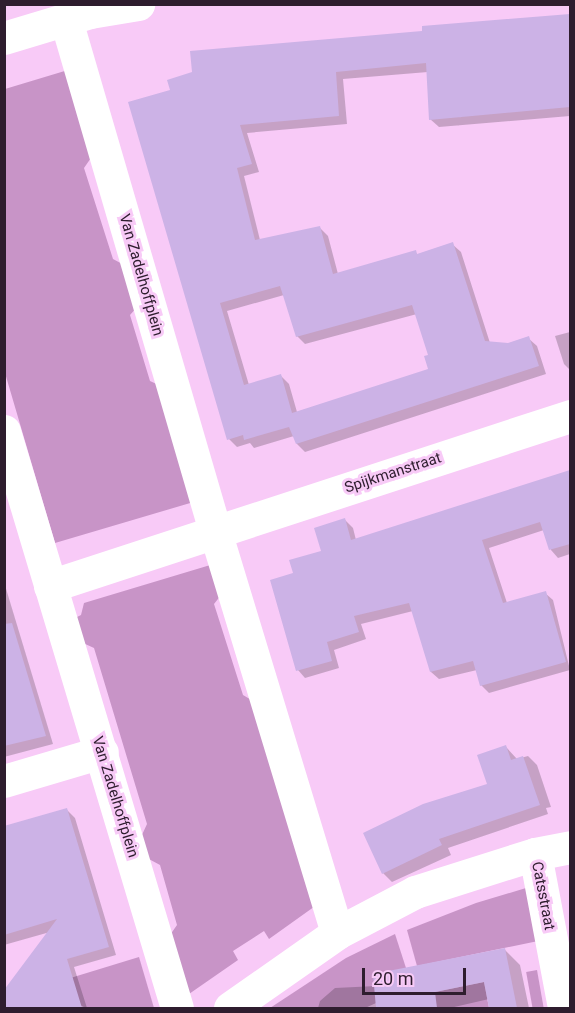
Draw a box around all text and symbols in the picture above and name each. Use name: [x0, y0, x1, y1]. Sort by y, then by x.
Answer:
street label: Van Zadelhoffplein: [115, 212, 167, 338]
street label: Spijkmanstraat: [342, 449, 444, 497]
street label: Van Zadelhoffplein: [88, 734, 142, 860]
street label: Catsstraat: [528, 860, 558, 932]
scale bar: [365, 956, 468, 994]
text: 20 m: [373, 968, 413, 989]

